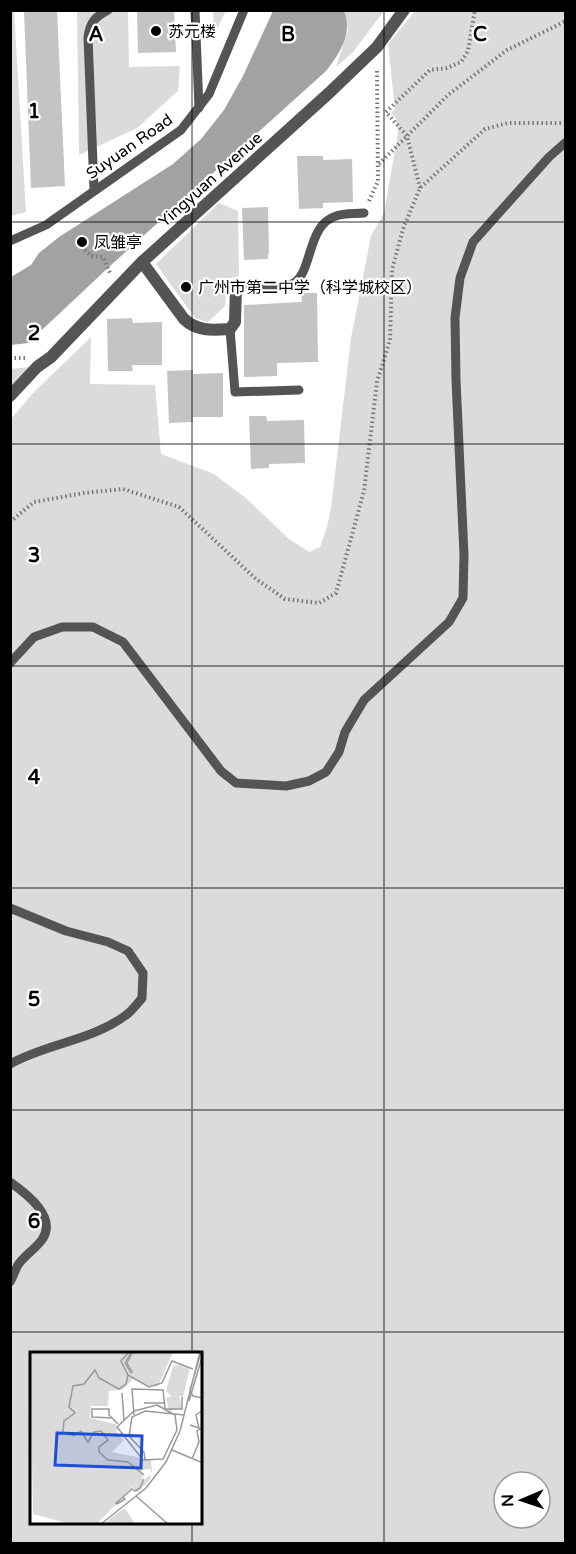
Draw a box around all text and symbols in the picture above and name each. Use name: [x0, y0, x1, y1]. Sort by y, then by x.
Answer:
place label: 苏元楼: [168, 22, 216, 42]
text: A: [89, 23, 104, 47]
text: B: [281, 23, 295, 47]
text: C: [473, 23, 487, 47]
marker: 苏元楼: [149, 24, 163, 38]
text: 1: [28, 100, 40, 124]
street label: Suyuan Road: [83, 110, 177, 184]
street label: Yingyuan Avenue: [155, 128, 267, 231]
place label: 凤雏亭: [94, 233, 142, 253]
marker: 凤雏亭: [75, 235, 89, 249]
place label: 广州市第二中学（科学城校区）: [198, 278, 422, 298]
marker: 广州市第二中学（科学城校区）: [179, 280, 193, 294]
text: 2: [28, 322, 40, 346]
text: 3: [28, 544, 40, 568]
text: 4: [28, 766, 41, 790]
text: 5: [28, 988, 40, 1012]
text: 6: [28, 1210, 40, 1234]
inset map: [30, 1352, 202, 1524]
north arrow: [492, 1470, 552, 1530]
text: N: [498, 1494, 518, 1507]

